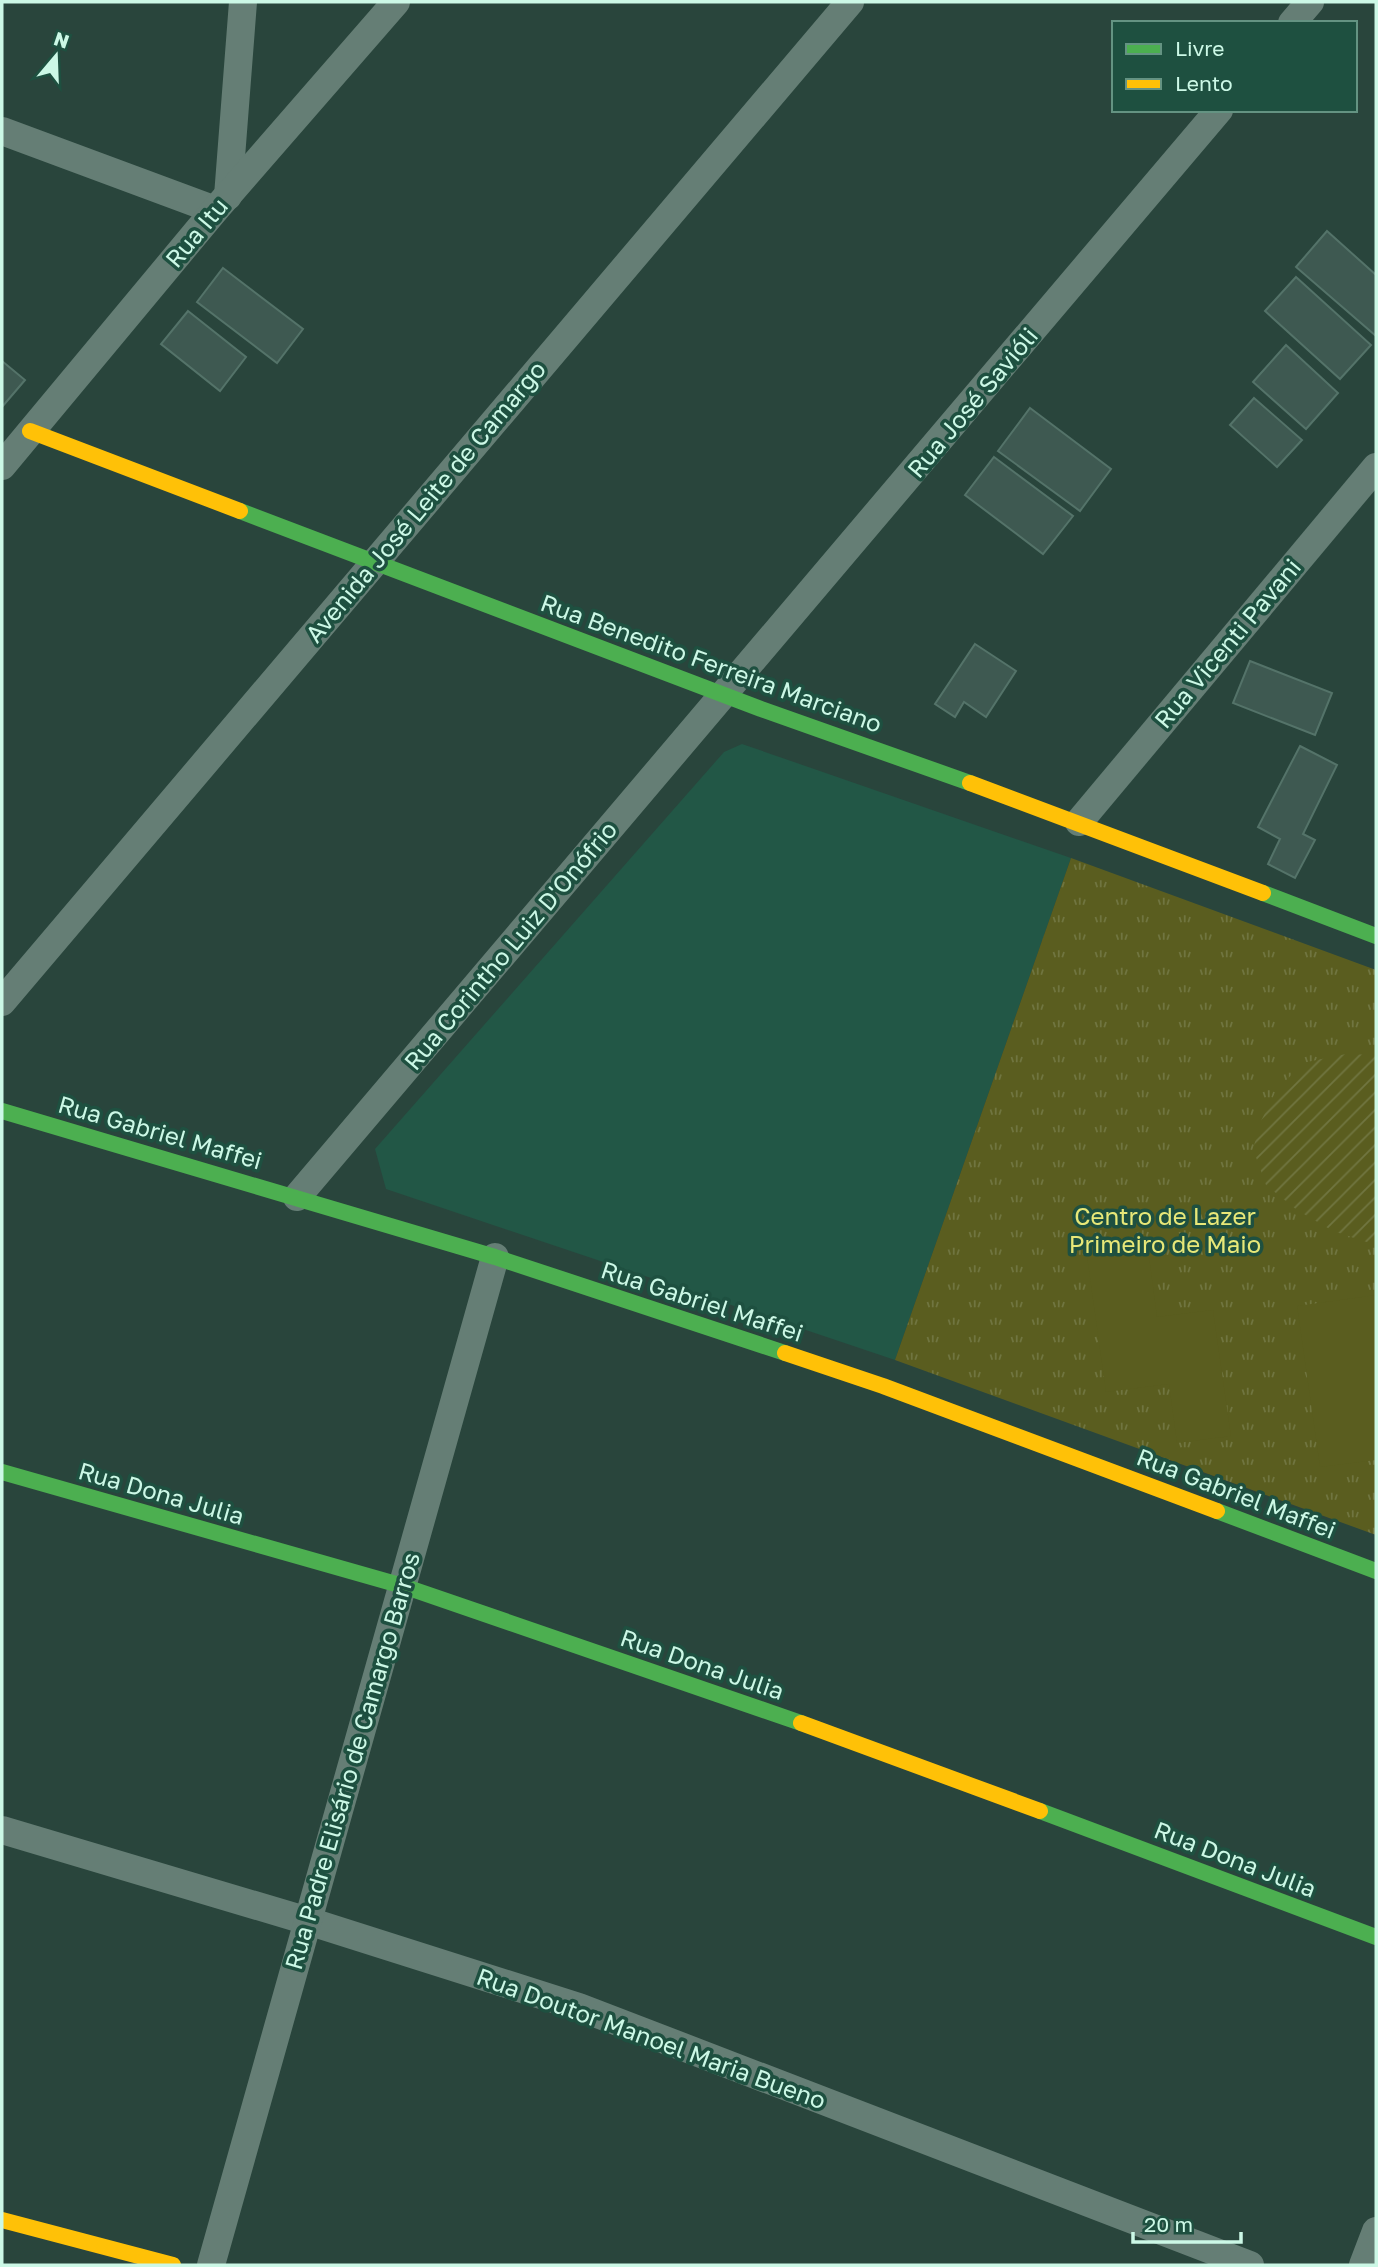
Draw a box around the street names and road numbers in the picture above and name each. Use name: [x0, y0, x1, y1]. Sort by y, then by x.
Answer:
street label: Rua Itu: [159, 191, 233, 273]
street label: Rua José Savióli: [901, 321, 1043, 483]
street label: Avenida José Leite de Camargo: [299, 354, 551, 648]
street label: Rua Vicenti Pavani: [1148, 553, 1306, 734]
street label: Rua Benedito Ferreira Marciano: [537, 587, 886, 738]
street label: Rua Corintho Luiz D'Onófrio: [397, 815, 622, 1075]
street label: Rua Gabriel Maffei: [55, 1089, 266, 1175]
street label: Rua Gabriel Maffei: [598, 1254, 807, 1347]
street label: Rua Gabriel Maffei: [1133, 1441, 1340, 1544]
street label: Rua Dona Julia: [75, 1455, 248, 1530]
street label: Rua Padre Elisário de Camargo Barros: [278, 1549, 425, 1973]
street label: Rua Dona Julia: [617, 1622, 788, 1705]
street label: Rua Dona Julia: [1151, 1814, 1321, 1903]
street label: Rua Doutor Manoel Maria Bueno: [473, 1961, 830, 2114]

